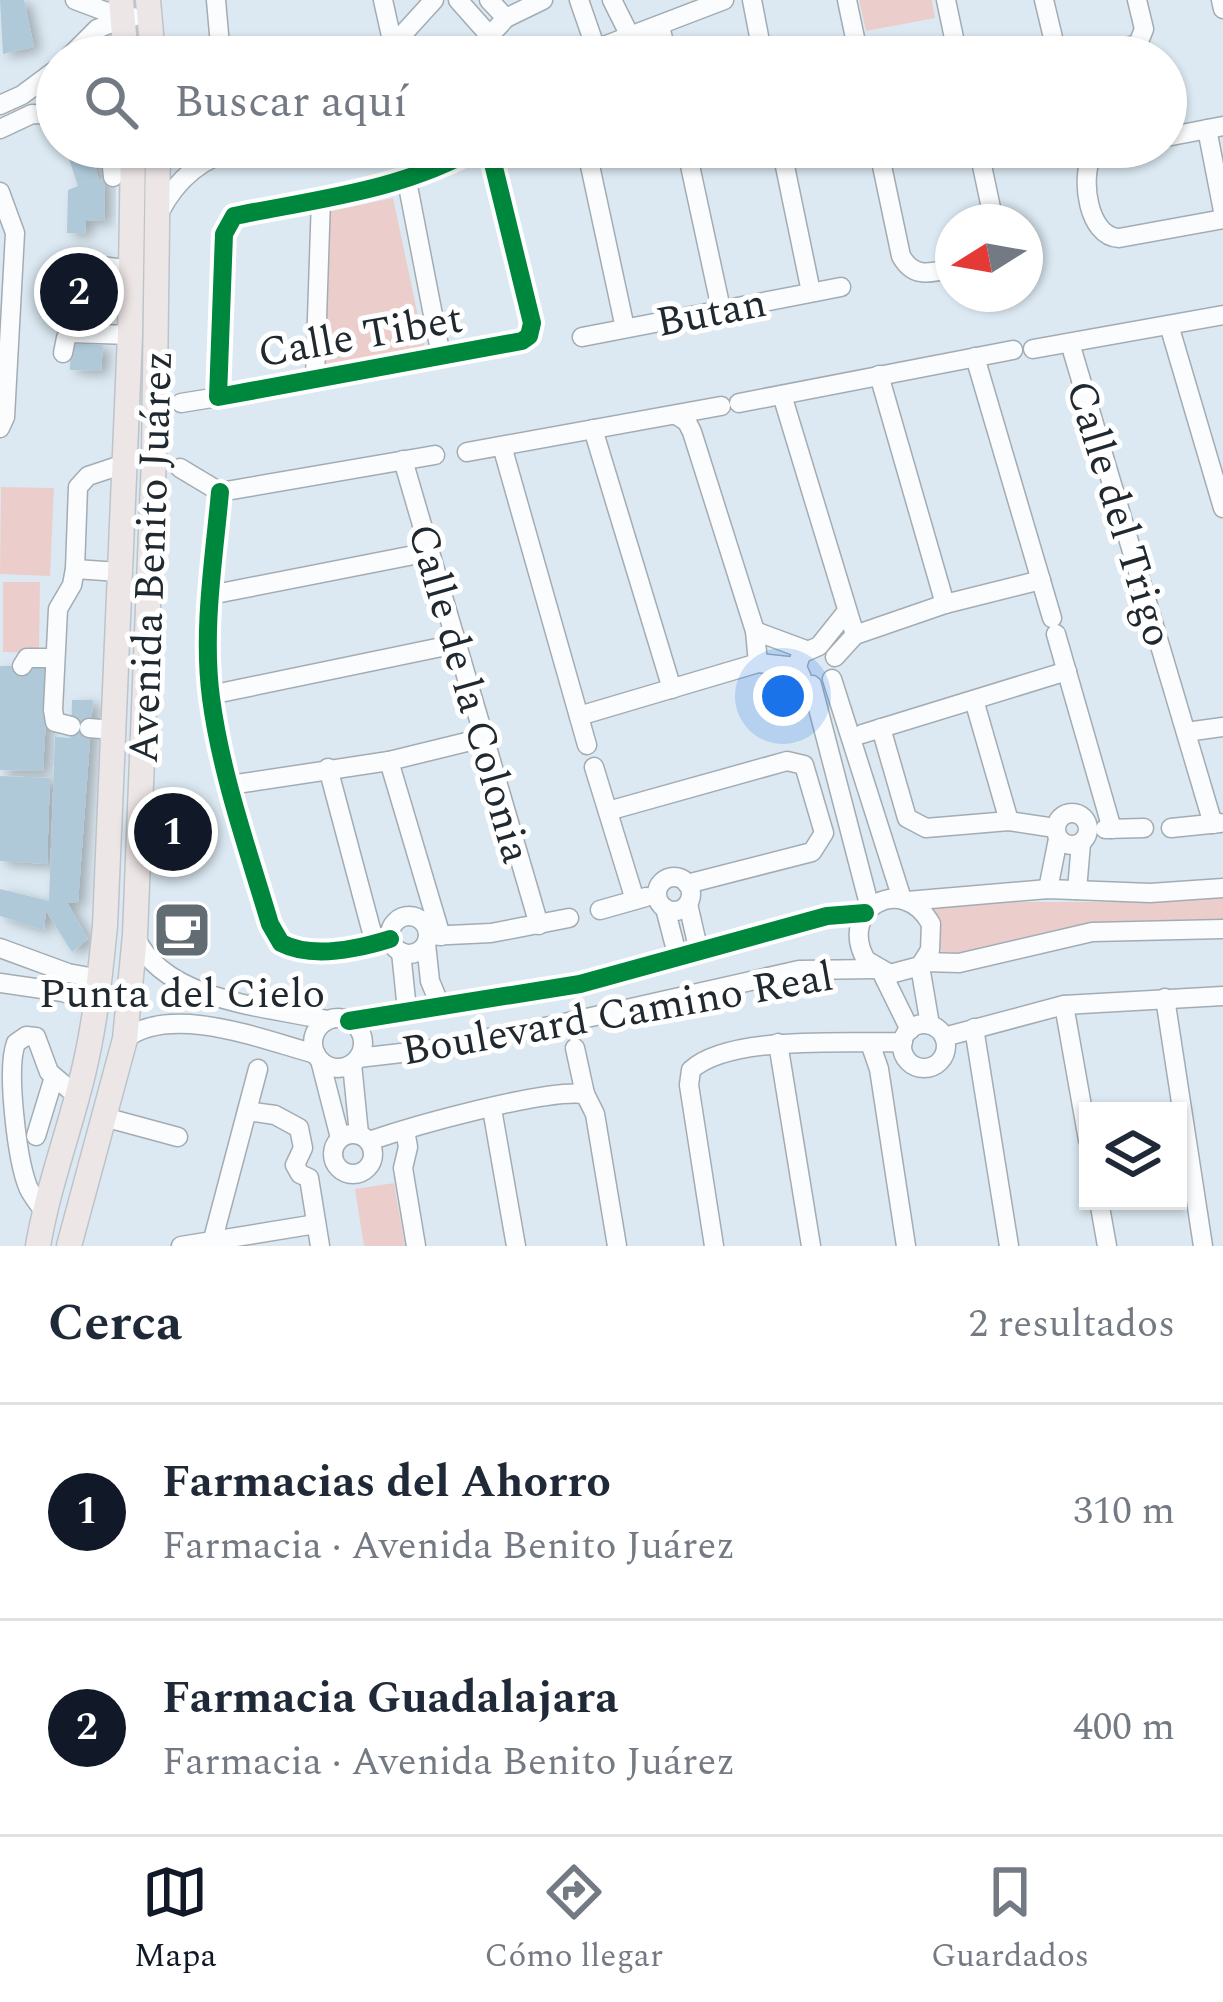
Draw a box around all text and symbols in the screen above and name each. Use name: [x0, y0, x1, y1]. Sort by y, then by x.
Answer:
search box: [36, 36, 1187, 168]
text: Buscar aquí: [174, 68, 407, 137]
icon: search: [78, 69, 144, 135]
north arrow: [935, 204, 1043, 312]
pin: 2: [40, 247, 118, 337]
street label: Butan: [651, 272, 772, 355]
street label: Calle Tibet: [253, 287, 468, 385]
street label: Avenida Benito Juárez: [113, 349, 190, 765]
street label: Calle del Trigo: [1048, 373, 1189, 654]
street label: Calle de la Colonia: [390, 517, 547, 871]
your location: [753, 666, 813, 726]
pin: 1: [134, 787, 212, 877]
cafe icon: Punta del Cielo: [151, 899, 213, 961]
street label: Boulevard Camino Real: [397, 945, 838, 1083]
place label: Punta del Cielo: [39, 963, 325, 1026]
map controls: [1079, 1102, 1187, 1210]
button: layers: [1079, 1102, 1187, 1210]
text: Cerca: [48, 1285, 182, 1363]
text: 2 resultados: [969, 1295, 1175, 1354]
text: Farmacias del Ahorro: [162, 1448, 611, 1517]
text: 1: [76, 1482, 98, 1541]
text: 310 m: [1073, 1482, 1175, 1541]
text: Farmacia · Avenida Benito Juárez: [162, 1517, 735, 1576]
text: Farmacia Guadalajara: [162, 1664, 618, 1733]
text: 2: [76, 1698, 98, 1757]
text: 400 m: [1073, 1698, 1175, 1757]
text: Farmacia · Avenida Benito Juárez: [162, 1733, 735, 1792]
tab: Mapa: [134, 1859, 217, 1981]
tab: Cómo llegar: [485, 1859, 663, 1981]
tab: Guardados: [931, 1859, 1089, 1981]

